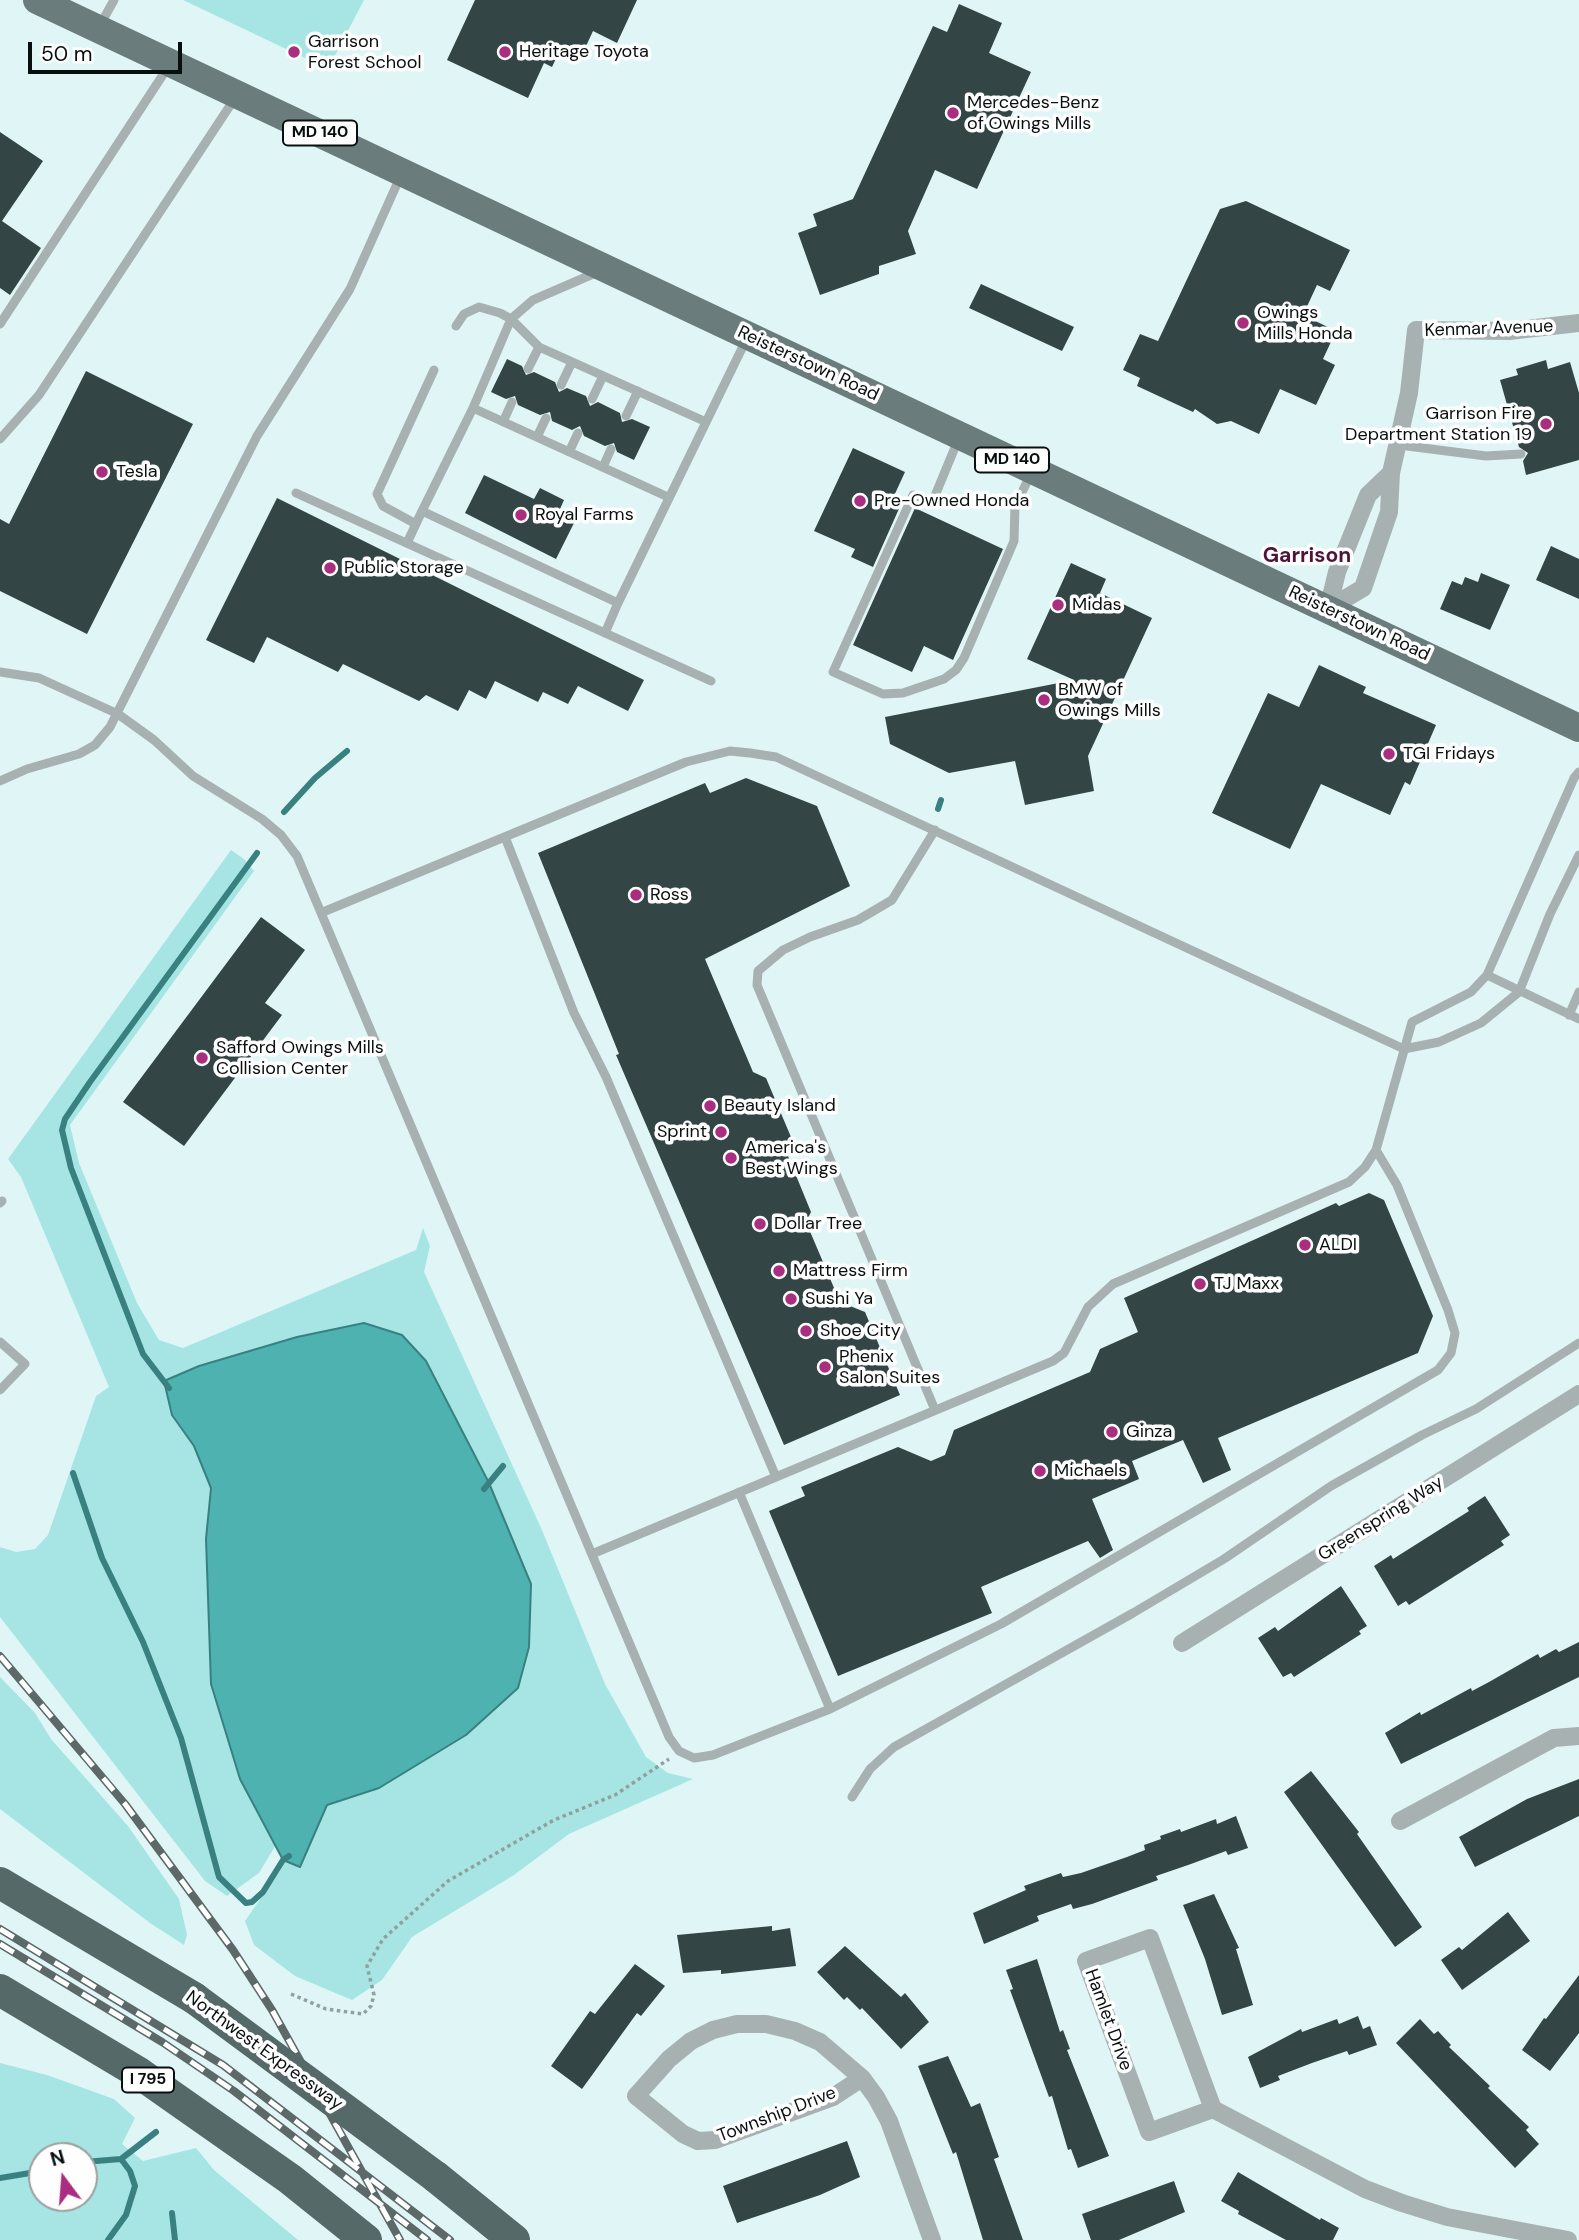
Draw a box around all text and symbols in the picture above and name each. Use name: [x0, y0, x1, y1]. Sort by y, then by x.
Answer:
scale bar: [32, 28, 186, 72]
place label: Garrison Forest School: [308, 31, 421, 74]
text: 50 m: [41, 40, 92, 68]
place label: Heritage Toyota: [519, 41, 649, 63]
marker: Garrison Forest School: [286, 44, 302, 60]
marker: Heritage Toyota: [497, 44, 513, 60]
place label: Mercedes-Benz of Owings Mills: [967, 92, 1099, 134]
marker: Mercedes-Benz of Owings Mills: [945, 105, 961, 121]
road number: MD 140: [283, 120, 357, 146]
place label: Owings Mills Honda: [1257, 302, 1353, 344]
marker: Owings Mills Honda: [1235, 315, 1251, 331]
street label: Kenmar Avenue: [1424, 316, 1554, 342]
street label: Reisterstown Road: [734, 322, 882, 406]
place label: Garrison Fire Department Station 19: [1345, 403, 1532, 446]
marker: Garrison Fire Department Station 19: [1538, 416, 1554, 432]
road number: MD 140: [975, 447, 1049, 472]
place label: Tesla: [116, 461, 158, 483]
marker: Tesla: [94, 464, 110, 480]
place label: Pre-Owned Honda: [874, 490, 1029, 512]
marker: Pre-Owned Honda: [852, 493, 868, 509]
place label: Royal Farms: [535, 504, 634, 526]
marker: Royal Farms: [513, 507, 529, 523]
district label: Garrison: [1263, 543, 1351, 569]
place label: Public Storage: [344, 557, 464, 579]
marker: Public Storage: [322, 560, 338, 576]
street label: Reisterstown Road: [1285, 582, 1433, 666]
place label: Midas: [1072, 594, 1122, 616]
marker: Midas: [1050, 597, 1066, 613]
place label: BMW of Owings Mills: [1058, 679, 1161, 722]
marker: BMW of Owings Mills: [1036, 692, 1052, 708]
place label: TGI Fridays: [1403, 743, 1495, 765]
marker: TGI Fridays: [1381, 746, 1397, 762]
place label: Ross: [650, 884, 689, 906]
marker: Ross: [628, 887, 644, 903]
place label: Safford Owings Mills Collision Center: [216, 1037, 384, 1080]
marker: Safford Owings Mills Collision Center: [194, 1050, 210, 1066]
place label: Beauty Island: [724, 1095, 836, 1117]
marker: Beauty Island: [702, 1098, 718, 1114]
place label: Sprint: [657, 1121, 707, 1143]
marker: Sprint: [713, 1124, 729, 1140]
place label: America's Best Wings: [745, 1137, 838, 1180]
marker: America's Best Wings: [723, 1150, 739, 1166]
place label: Dollar Tree: [774, 1213, 862, 1235]
marker: Dollar Tree: [752, 1216, 768, 1232]
place label: ALDI: [1319, 1234, 1357, 1256]
marker: ALDI: [1297, 1237, 1313, 1253]
place label: Mattress Firm: [793, 1260, 908, 1282]
marker: Mattress Firm: [771, 1263, 787, 1279]
place label: TJ Maxx: [1214, 1273, 1279, 1295]
marker: TJ Maxx: [1192, 1276, 1208, 1292]
place label: Sushi Ya: [805, 1288, 873, 1310]
marker: Sushi Ya: [783, 1291, 799, 1307]
place label: Shoe City: [820, 1320, 901, 1342]
marker: Shoe City: [798, 1323, 814, 1339]
place label: Phenix Salon Suites: [839, 1346, 940, 1388]
marker: Phenix Salon Suites: [817, 1359, 833, 1375]
place label: Ginza: [1126, 1421, 1172, 1443]
marker: Ginza: [1104, 1424, 1120, 1440]
place label: Michaels: [1054, 1460, 1127, 1482]
marker: Michaels: [1032, 1463, 1048, 1479]
street label: Greenspring Way: [1315, 1472, 1447, 1566]
street label: Hamlet Drive: [1080, 1966, 1136, 2074]
street label: Northwest Expressway: [181, 1987, 347, 2115]
road number: I 795: [122, 2068, 174, 2092]
street label: Township Drive: [715, 2082, 839, 2148]
north arrow: [28, 2142, 98, 2212]
text: N: [48, 2144, 68, 2172]

